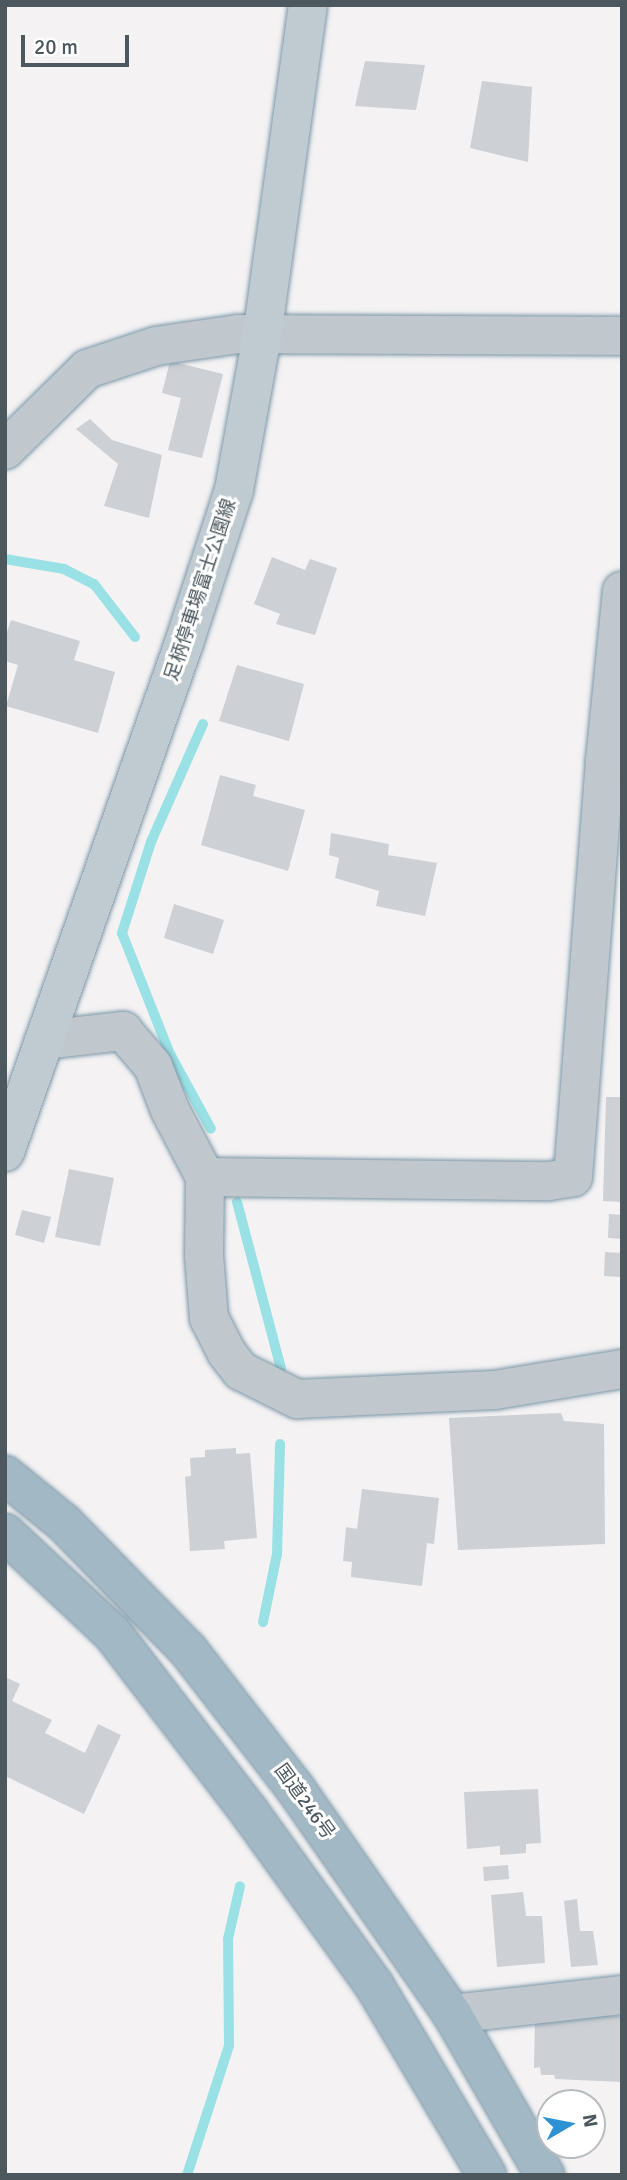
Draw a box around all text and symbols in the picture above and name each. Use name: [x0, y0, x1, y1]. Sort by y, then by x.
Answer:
scale bar: [24, 21, 133, 65]
text: 20 m: [34, 34, 78, 60]
street label: 足柄停車場富士公園線: [161, 496, 241, 684]
street label: 国道246号: [269, 1760, 339, 1844]
north arrow: [536, 2089, 606, 2159]
text: N: [577, 2112, 603, 2129]

